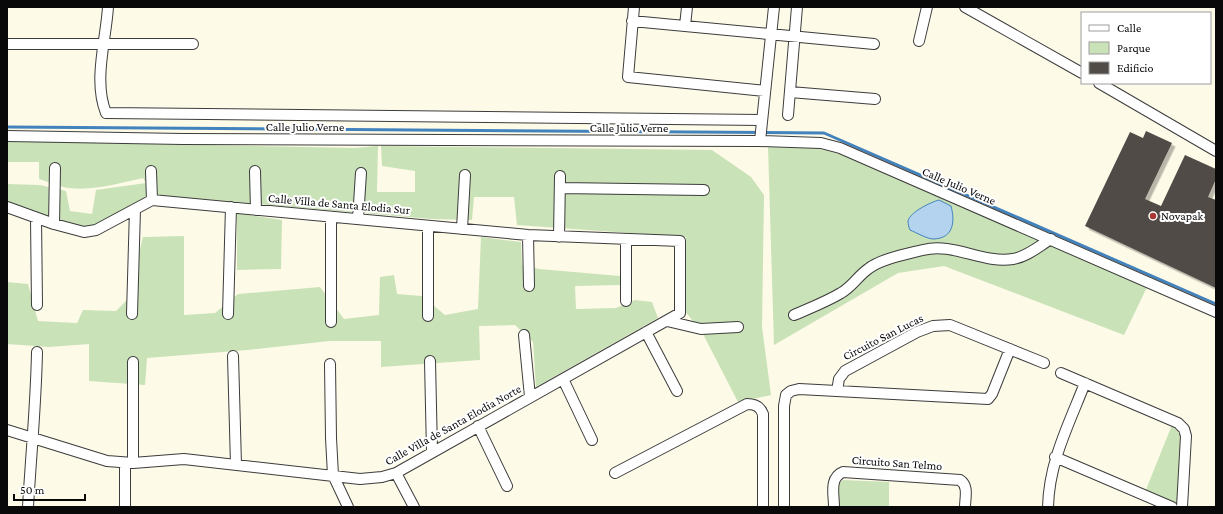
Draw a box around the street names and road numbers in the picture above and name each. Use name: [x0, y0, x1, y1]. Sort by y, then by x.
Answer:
street label: Calle Julio Verne: [266, 120, 344, 134]
street label: Calle Julio Verne: [590, 121, 668, 135]
street label: Calle Julio Verne: [920, 164, 998, 208]
street label: Calle Villa de Santa Elodia Sur: [267, 191, 411, 217]
street label: Circuito San Lucas: [841, 311, 926, 363]
street label: Calle Villa de Santa Elodia Norte: [382, 382, 524, 468]
street label: Circuito San Telmo: [851, 453, 943, 473]

